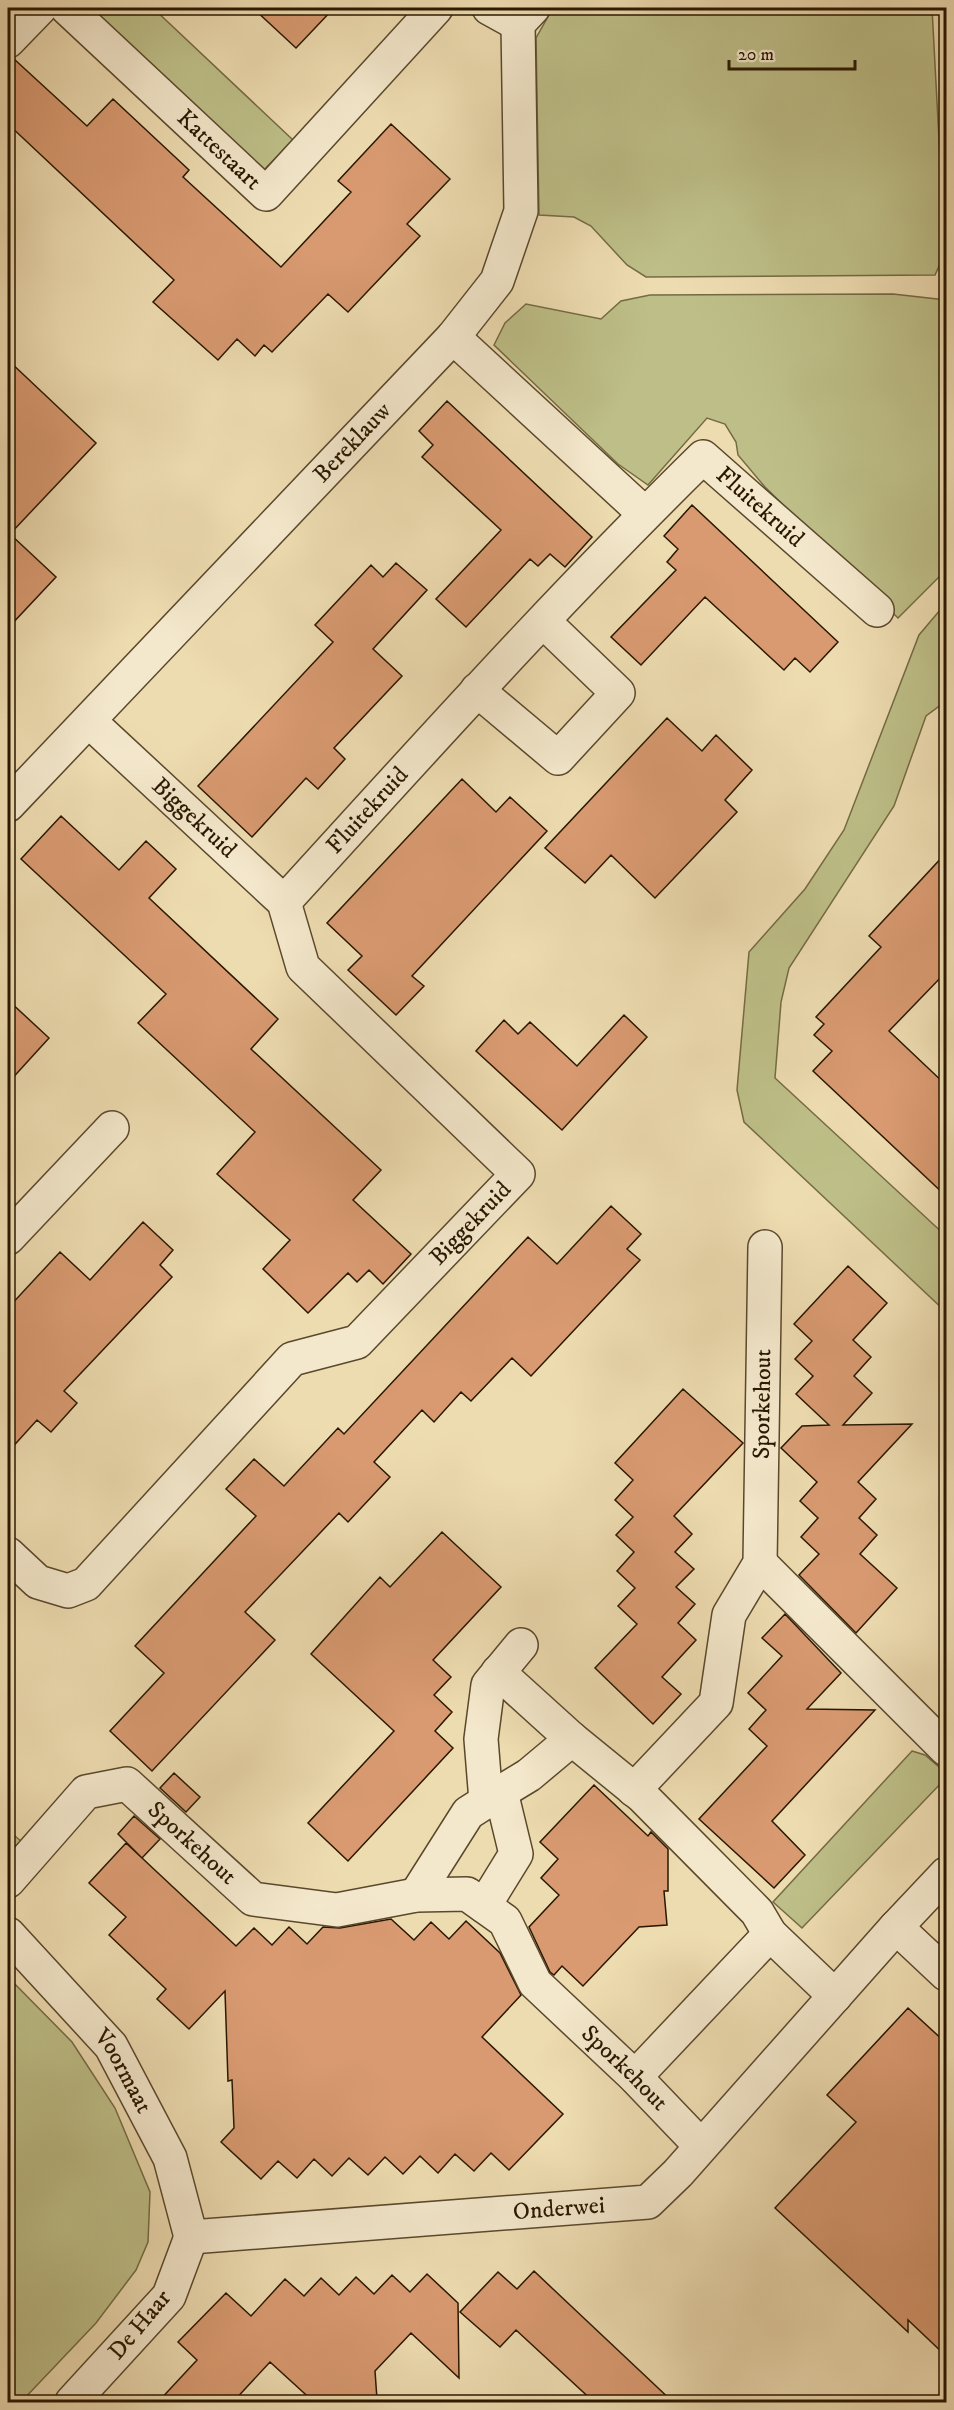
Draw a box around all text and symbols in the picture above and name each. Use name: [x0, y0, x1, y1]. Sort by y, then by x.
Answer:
scale bar: [729, 33, 855, 71]
text: 20 m: [738, 44, 774, 66]
street label: Kattestaart: [170, 103, 268, 197]
street label: Bereklauw: [307, 396, 398, 489]
street label: Fluitekruid: [709, 460, 810, 554]
street label: Fluitekruid: [320, 760, 415, 860]
street label: Biggekruid: [145, 771, 243, 865]
street label: Biggekruid: [423, 1175, 518, 1272]
street label: Sporkehout: [747, 1348, 778, 1459]
street label: Sporkehout: [141, 1795, 243, 1892]
street label: Sporkehout: [575, 2019, 675, 2118]
street label: Voormaat: [87, 2022, 159, 2119]
street label: Onderwei: [512, 2190, 606, 2227]
street label: De Haar: [102, 2284, 178, 2366]

